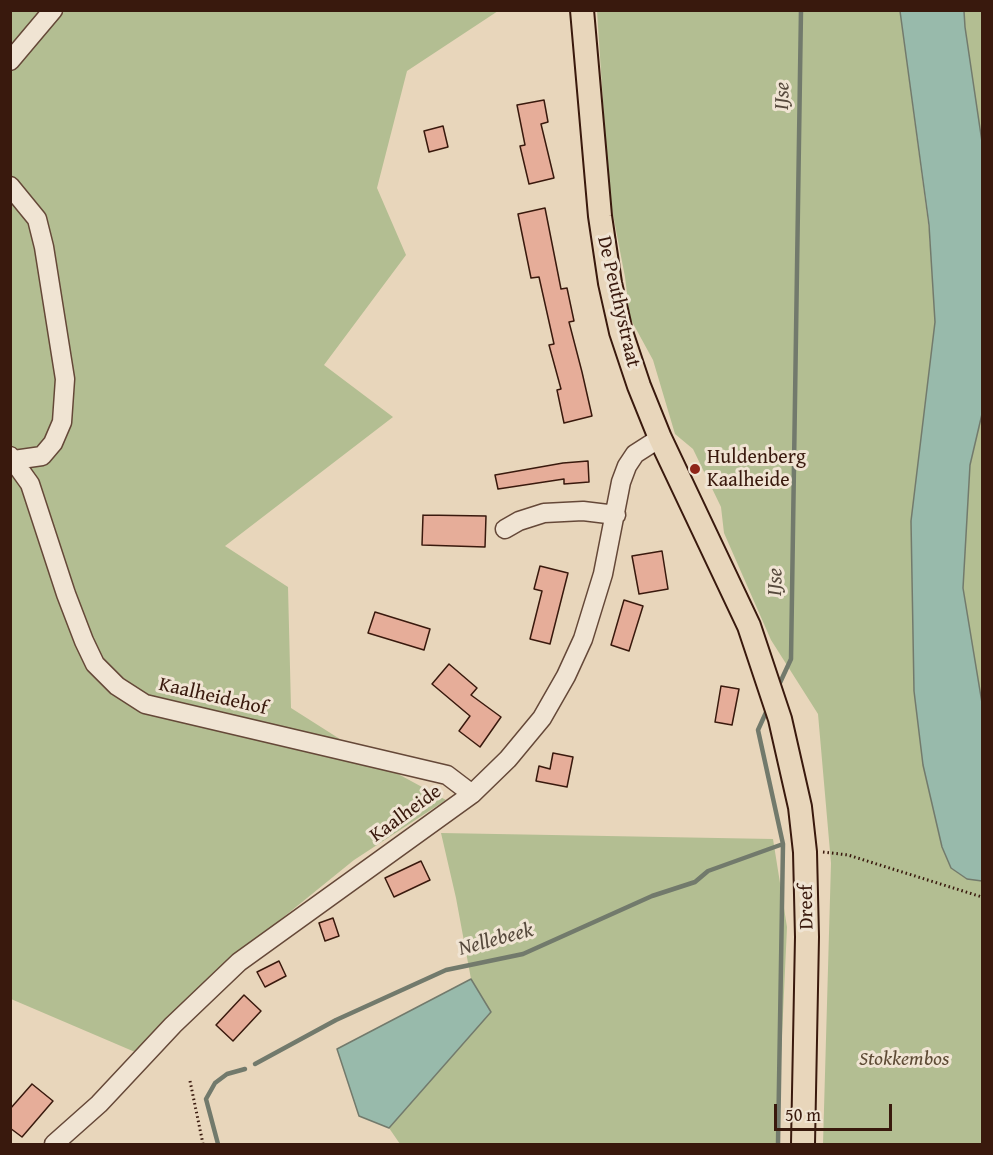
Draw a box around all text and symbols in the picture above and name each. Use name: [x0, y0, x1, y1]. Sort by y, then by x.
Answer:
water label: IJse: [770, 82, 796, 110]
street label: De Peuthystraat: [591, 234, 645, 370]
place label: Huldenberg Kaalheide: [707, 446, 806, 493]
marker: Huldenberg Kaalheide: [688, 462, 702, 476]
water label: IJse: [763, 568, 789, 596]
street label: Kaalheidehof: [156, 673, 270, 721]
street label: Kaalheide: [366, 780, 446, 848]
street label: Dreef: [795, 884, 819, 930]
water label: Nellebeek: [456, 918, 536, 962]
park label: Stokkembos: [859, 1048, 949, 1072]
scale bar: [777, 1092, 896, 1130]
text: 50 m: [785, 1101, 821, 1128]

